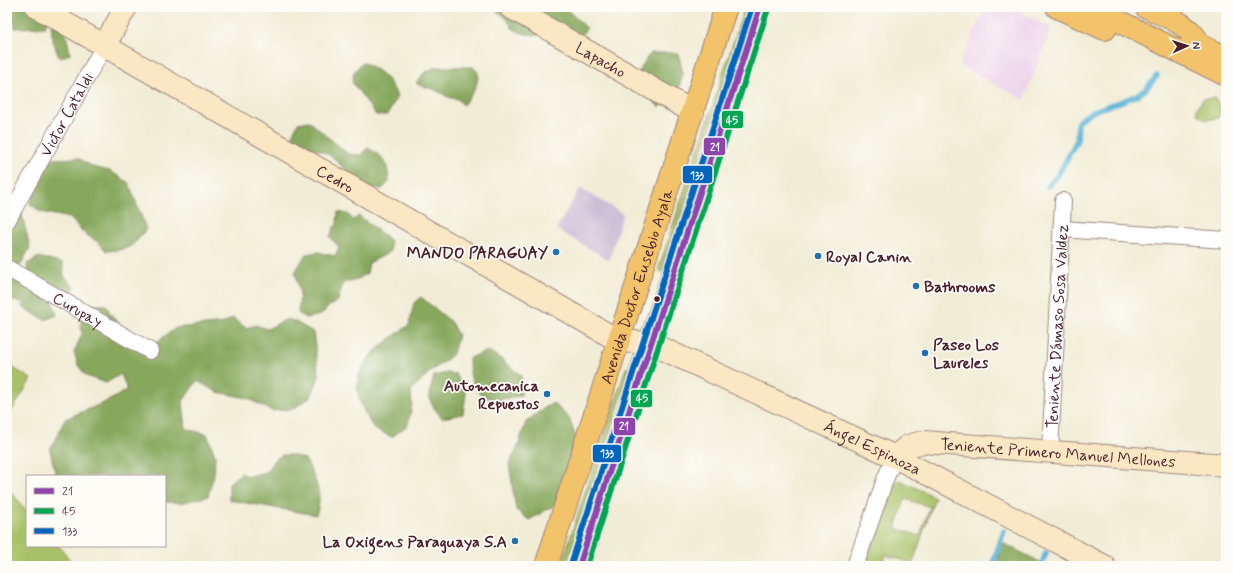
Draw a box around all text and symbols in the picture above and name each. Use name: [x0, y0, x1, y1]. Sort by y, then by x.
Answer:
north arrow: [1167, 26, 1207, 66]
street label: Lapacho: [571, 38, 629, 83]
text: N: [1189, 42, 1203, 50]
street label: Victor Cataldi: [36, 69, 99, 161]
line badge: 45: [721, 110, 744, 129]
text: 45: [726, 114, 738, 128]
line badge: 21: [703, 137, 726, 156]
text: 21: [710, 141, 720, 155]
street label: Cedro: [312, 160, 357, 199]
line badge: 133: [682, 165, 713, 184]
text: 133: [690, 169, 705, 183]
street label: Avenida Doctor Eusebio Ayala: [596, 186, 679, 387]
street label: Teniente Dámaso Sosa Valdez: [1042, 223, 1074, 429]
place label: MANDO PARAGUAY: [407, 243, 549, 264]
marker: MANDO PARAGUAY: [551, 247, 561, 257]
place label: Royal Canin: [826, 247, 912, 268]
marker: Royal Canin: [813, 251, 823, 261]
place label: Bathrooms: [924, 277, 995, 298]
marker: Bathrooms: [911, 281, 921, 291]
street label: Curupay: [49, 288, 106, 333]
unlabelled marker: [652, 294, 662, 304]
place label: Paseo Los Laureles: [933, 335, 999, 374]
marker: Paseo Los Laureles: [920, 348, 930, 358]
place label: Automecanica Repuestos: [444, 376, 540, 415]
marker: Automecanica Repuestos: [542, 389, 552, 399]
line badge: 45: [630, 389, 653, 408]
text: 45: [636, 392, 648, 406]
street label: Ángel Espinoza: [820, 416, 924, 481]
line badge: 21: [613, 417, 636, 436]
text: 21: [619, 420, 629, 434]
street label: Teniente Primero Manuel Mellones: [939, 434, 1176, 473]
line badge: 133: [592, 444, 622, 463]
text: 133: [600, 447, 615, 461]
legend: [26, 475, 166, 547]
text: 21: [62, 484, 73, 500]
text: 45: [62, 504, 75, 520]
text: 133: [62, 524, 77, 540]
place label: La Oxigens Paraguaya S.A: [322, 532, 507, 555]
marker: La Oxigens Paraguaya S.A: [510, 536, 520, 546]

